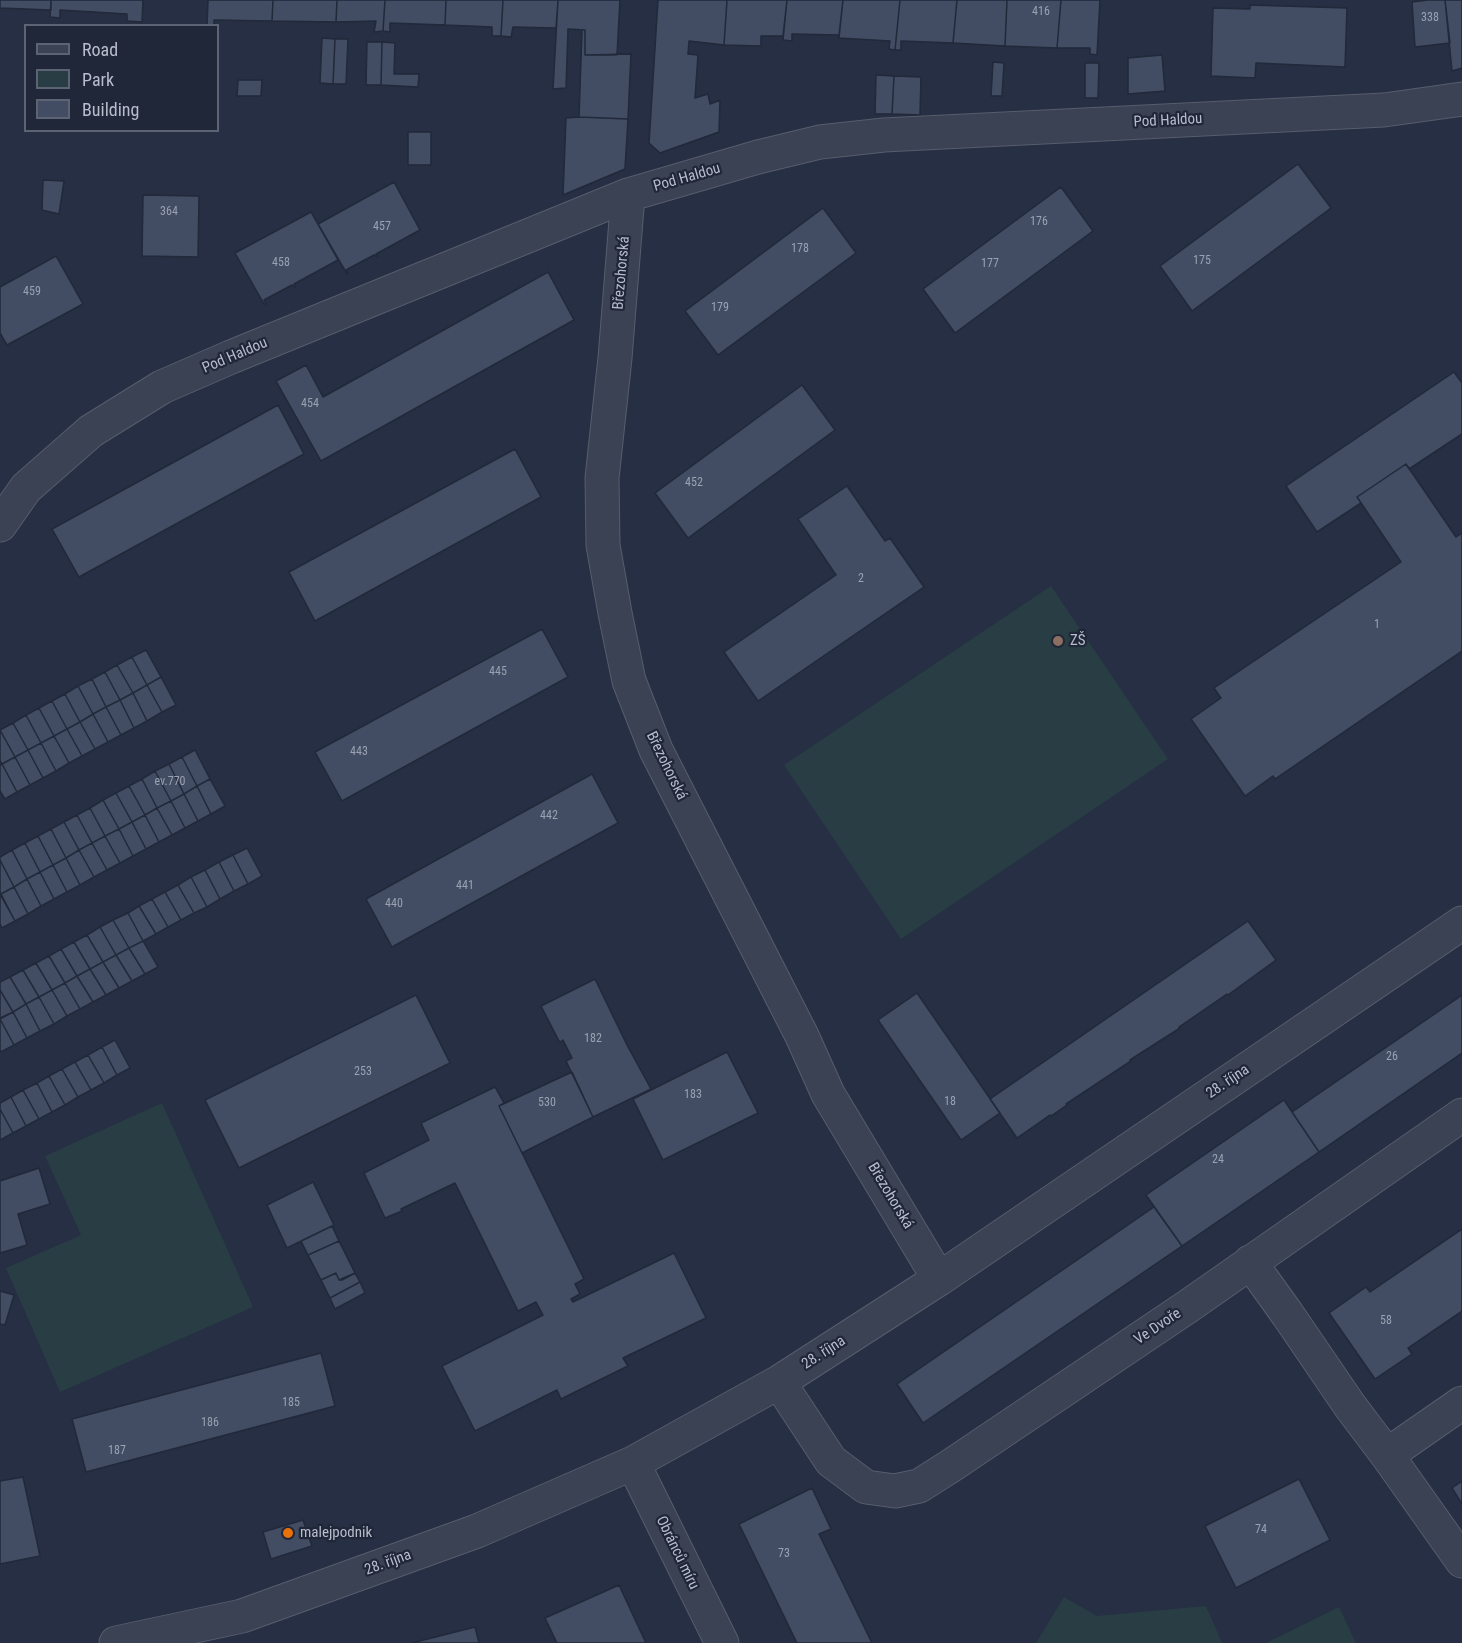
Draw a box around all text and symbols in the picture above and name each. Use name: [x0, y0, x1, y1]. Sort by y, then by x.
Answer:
house number: 416: [1032, 5, 1050, 19]
house number: 338: [1421, 11, 1439, 25]
legend: [24, 24, 219, 132]
text: Road: [82, 39, 118, 60]
text: Park: [82, 69, 114, 90]
text: Building: [82, 99, 139, 120]
street label: Pod Haldou: [1133, 110, 1203, 132]
street label: Pod Haldou: [651, 160, 723, 196]
house number: 364: [160, 205, 178, 219]
house number: 176: [1030, 215, 1048, 229]
house number: 457: [373, 220, 391, 234]
street label: Březohorská: [610, 235, 634, 311]
house number: 178: [791, 242, 809, 256]
house number: 175: [1193, 254, 1211, 268]
house number: 458: [272, 256, 290, 270]
house number: 177: [981, 257, 999, 271]
house number: 459: [23, 285, 41, 299]
house number: 179: [711, 301, 729, 315]
street label: Pod Haldou: [200, 334, 270, 378]
house number: 454: [301, 397, 319, 411]
house number: 452: [685, 476, 703, 490]
house number: 2: [858, 572, 864, 586]
house number: 1: [1374, 618, 1380, 632]
place label: ZŠ: [1070, 632, 1086, 650]
marker: ZŠ: [1051, 634, 1065, 648]
house number: 445: [489, 665, 507, 679]
street label: Březohorská: [642, 729, 690, 803]
house number: 443: [350, 745, 368, 759]
house number: ev.770: [155, 775, 185, 789]
house number: 442: [540, 809, 558, 823]
house number: 441: [456, 879, 474, 893]
house number: 440: [385, 897, 403, 911]
house number: 182: [584, 1032, 602, 1046]
house number: 26: [1386, 1050, 1398, 1064]
street label: 28. října: [1203, 1061, 1253, 1103]
house number: 253: [354, 1065, 372, 1079]
house number: 183: [684, 1088, 702, 1102]
house number: 18: [944, 1095, 956, 1109]
house number: 530: [538, 1096, 556, 1110]
house number: 24: [1212, 1153, 1224, 1167]
street label: Březohorská: [863, 1160, 917, 1232]
street label: Ve Dvoře: [1131, 1305, 1185, 1349]
house number: 58: [1380, 1314, 1392, 1328]
street label: 28. října: [799, 1332, 849, 1374]
house number: 185: [282, 1396, 300, 1410]
house number: 186: [201, 1416, 219, 1430]
house number: 187: [108, 1444, 126, 1458]
street label: Obránců míru: [652, 1513, 702, 1593]
house number: 74: [1255, 1523, 1267, 1537]
place label: malejpodnik: [300, 1524, 372, 1542]
marker: malejpodnik: [281, 1526, 295, 1540]
street label: 28. října: [362, 1546, 414, 1580]
house number: 73: [778, 1547, 790, 1561]

